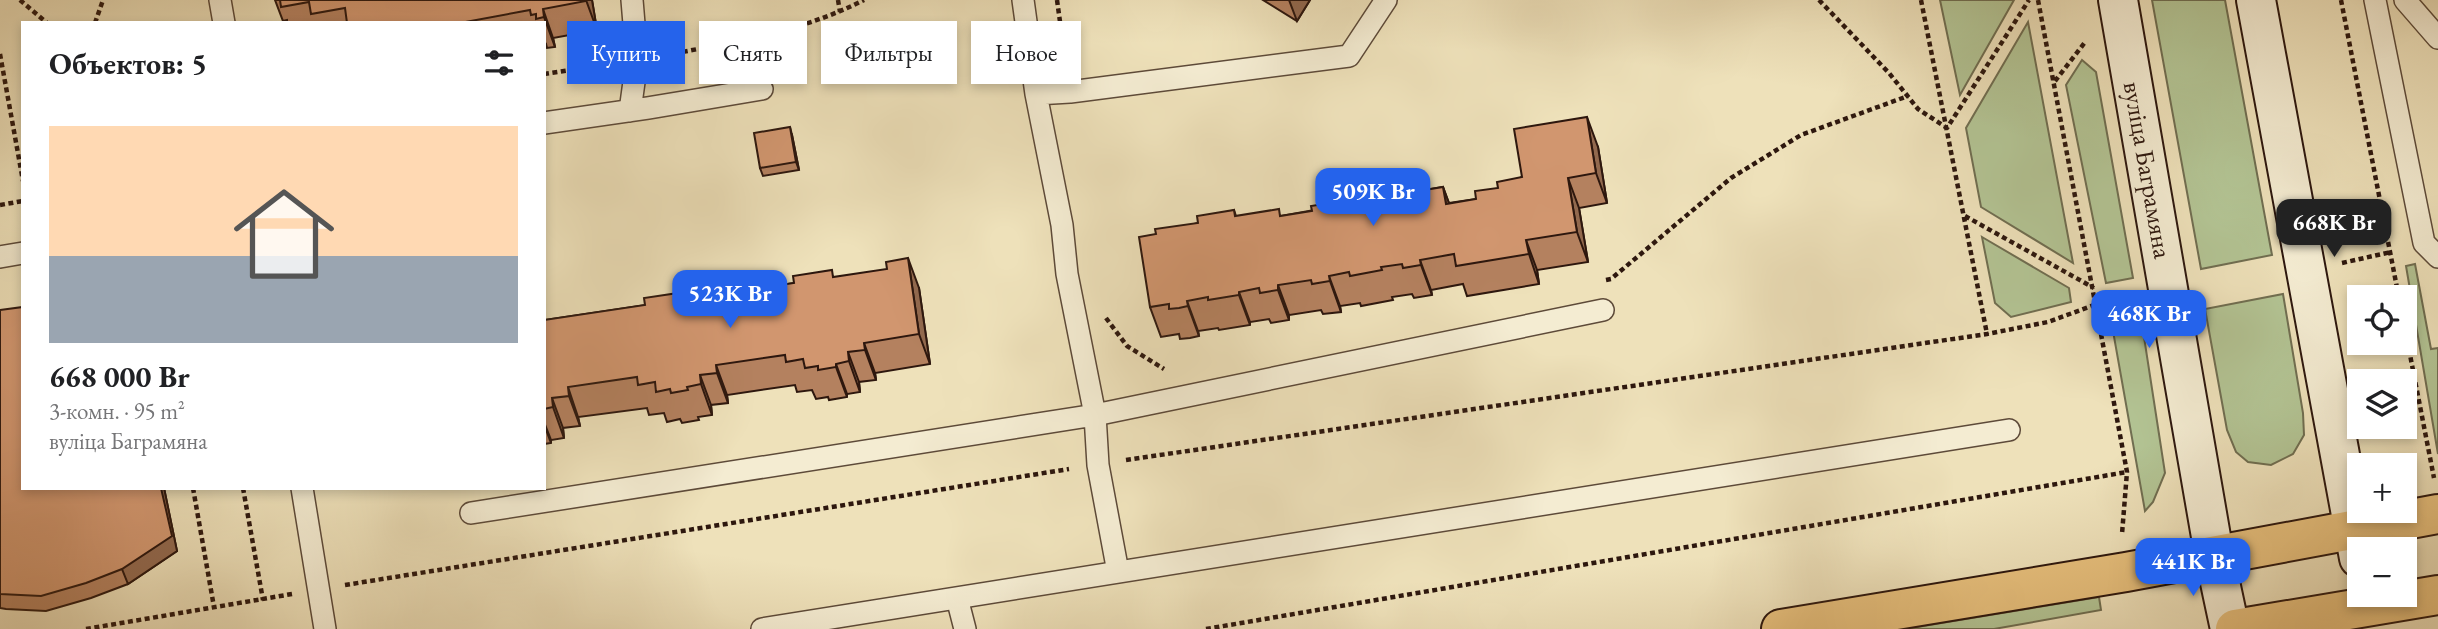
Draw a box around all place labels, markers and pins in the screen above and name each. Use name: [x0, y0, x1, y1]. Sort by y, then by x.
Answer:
pin: 509K Br: [1308, 168, 1438, 228]
pin: 668K Br: [2269, 200, 2399, 259]
pin: 523K Br: [665, 270, 795, 330]
pin: 468K Br: [2084, 290, 2214, 350]
pin: 441K Br: [2128, 538, 2258, 598]

